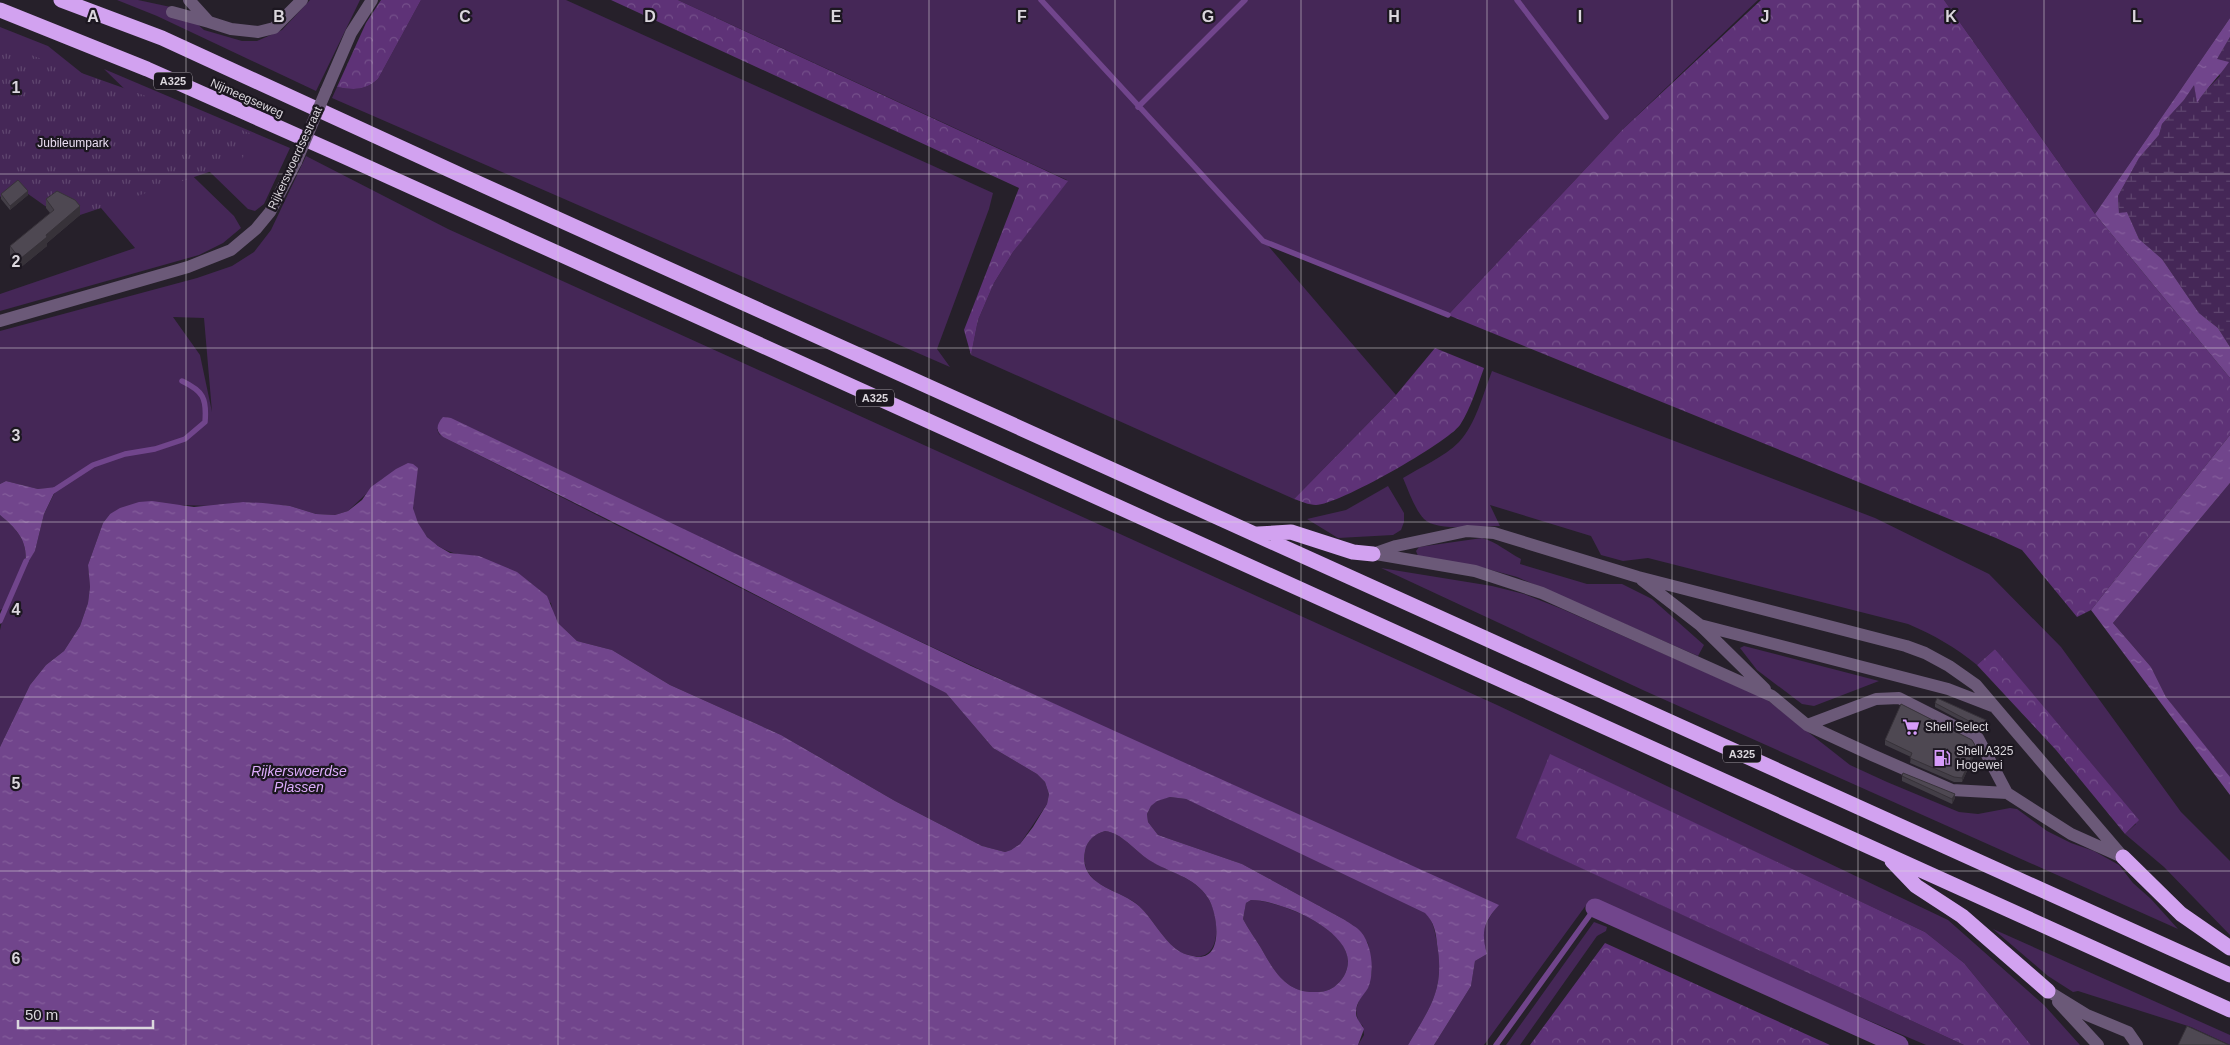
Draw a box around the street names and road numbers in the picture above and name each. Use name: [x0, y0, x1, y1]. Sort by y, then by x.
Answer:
road number: A325: [154, 72, 192, 90]
street label: Nijmeegseweg: [208, 76, 286, 120]
street label: Rijkerswoerdsestraat: [265, 104, 325, 212]
road number: A325: [856, 389, 894, 406]
road number: A325: [1723, 746, 1761, 762]

